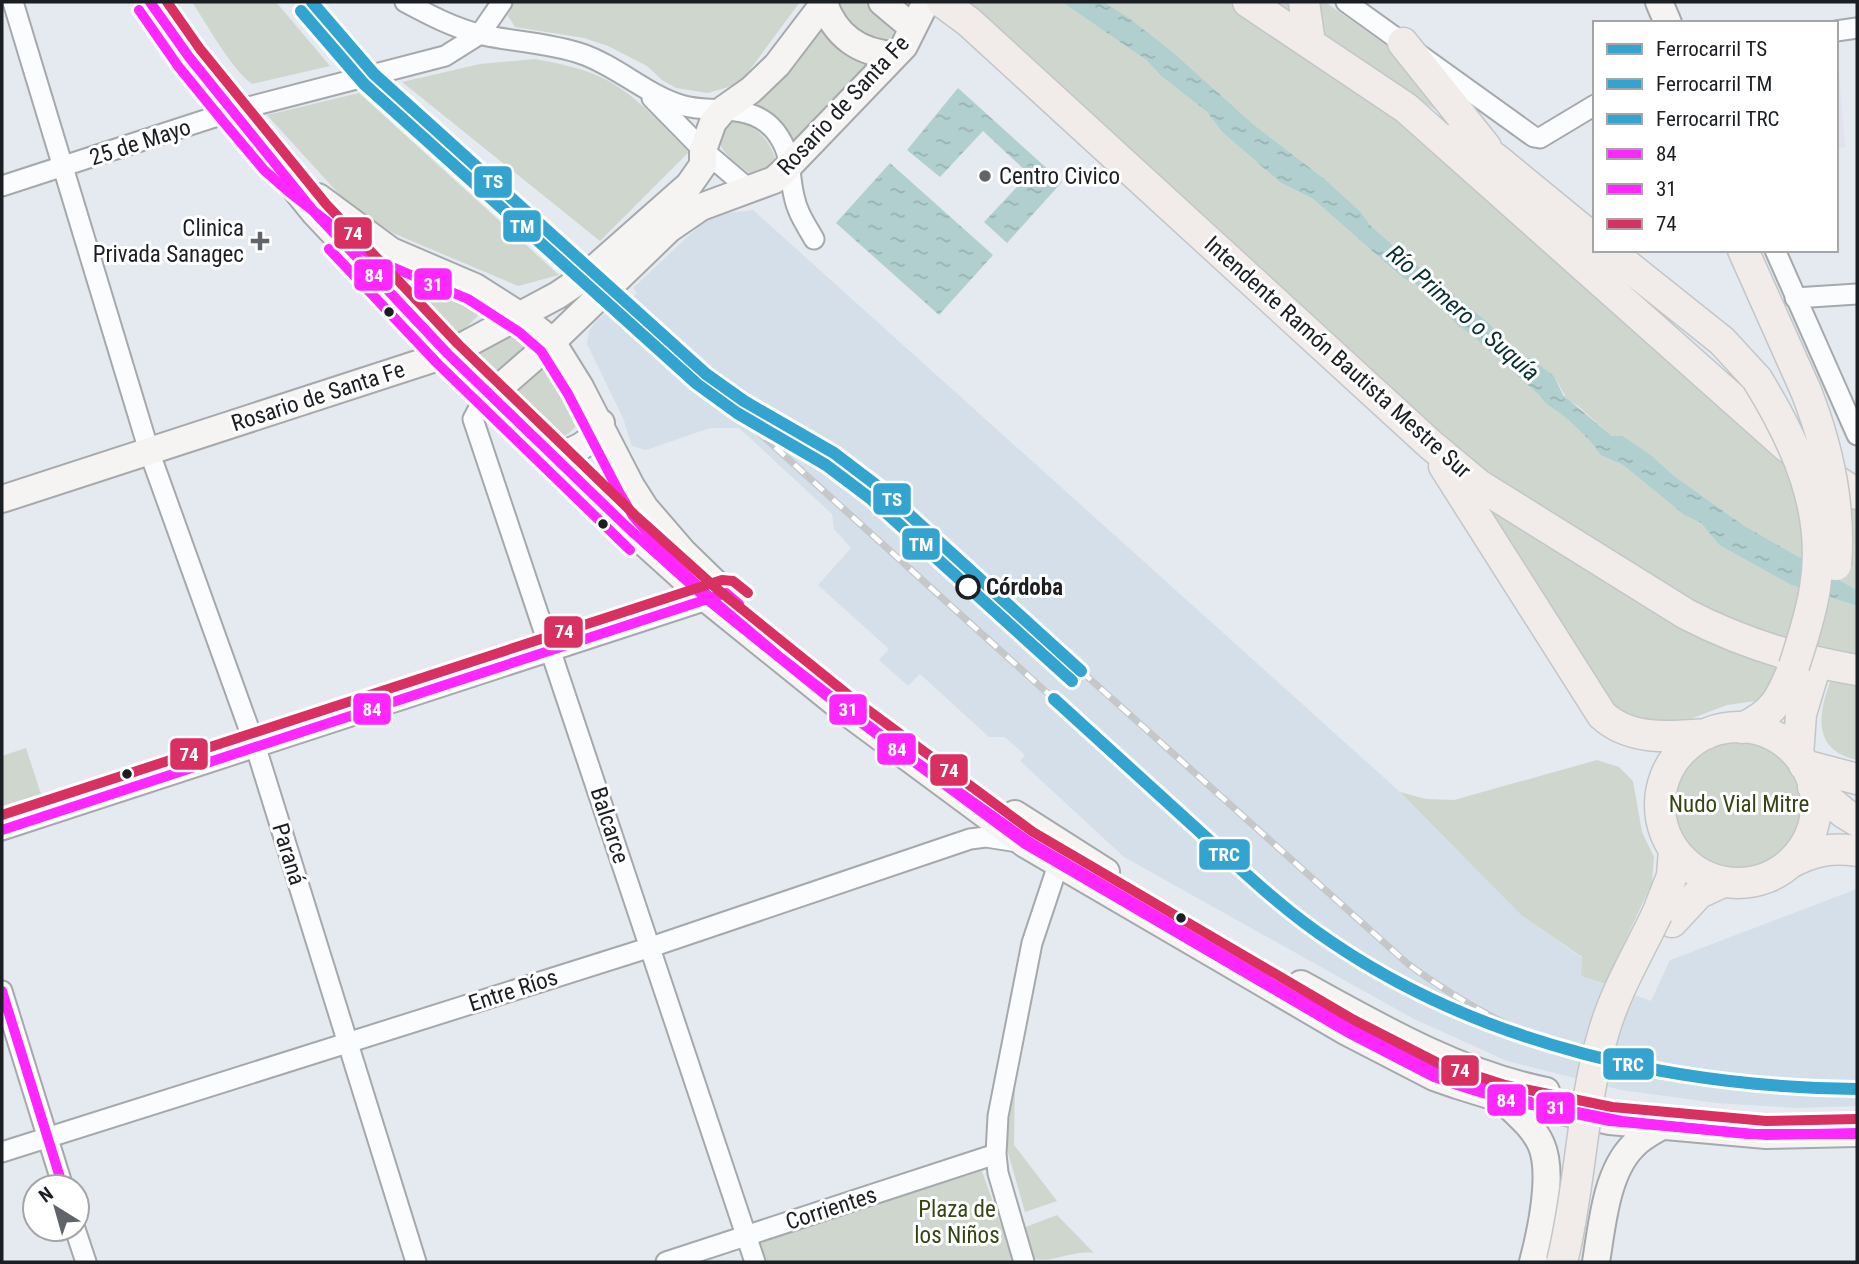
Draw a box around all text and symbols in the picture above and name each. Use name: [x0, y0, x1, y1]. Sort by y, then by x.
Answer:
legend: [1593, 21, 1838, 252]
street label: Rosario de Santa Fe: [772, 30, 915, 181]
text: Ferrocarril TS: [1656, 37, 1767, 61]
text: Ferrocarril TM: [1656, 72, 1772, 96]
text: Ferrocarril TRC: [1656, 107, 1779, 131]
street label: 25 de Mayo: [86, 113, 194, 171]
text: 84: [1656, 142, 1677, 166]
place label: Centro Civico: [999, 163, 1120, 190]
line badge: TS: [473, 165, 513, 199]
marker: Centro Civico: [977, 168, 993, 184]
text: TS: [483, 170, 503, 193]
text: 31: [1656, 177, 1677, 201]
line badge: TM: [502, 209, 542, 243]
text: 74: [1656, 212, 1677, 236]
place label: Clinica Privada Sanagec: [93, 215, 244, 268]
text: TM: [510, 215, 534, 238]
line badge: 74: [333, 216, 373, 250]
text: 74: [343, 222, 363, 245]
marker: Clinica Privada Sanagec: [250, 231, 270, 251]
street label: Intendente Ramón Bautista Mestre Sur: [1199, 231, 1476, 484]
water label: Río Primero o Suquía: [1381, 239, 1545, 387]
line badge: 84: [353, 258, 394, 292]
text: 84: [364, 264, 384, 287]
line badge: 31: [413, 267, 453, 301]
text: 31: [423, 273, 443, 296]
unlabelled marker: [382, 305, 396, 319]
street label: Rosario de Santa Fe: [228, 356, 408, 437]
line badge: TS: [872, 482, 912, 516]
text: TS: [882, 488, 902, 511]
unlabelled marker: [596, 517, 610, 531]
line badge: TM: [901, 527, 941, 561]
text: TM: [909, 533, 933, 556]
place label: Córdoba: [986, 574, 1063, 601]
marker: Córdoba: [956, 575, 980, 599]
line badge: 74: [543, 615, 584, 649]
text: 74: [554, 620, 574, 643]
line badge: 84: [352, 692, 392, 726]
line badge: 31: [828, 693, 868, 726]
text: 84: [362, 698, 382, 721]
text: 31: [838, 698, 858, 721]
line badge: 84: [876, 732, 917, 766]
line badge: 74: [169, 737, 209, 771]
text: 84: [887, 738, 907, 761]
text: 74: [179, 743, 199, 766]
line badge: 74: [929, 753, 969, 787]
text: 74: [939, 759, 959, 782]
unlabelled marker: [120, 767, 134, 781]
street label: Balcarce: [585, 784, 635, 867]
park label: Nudo Vial Mitre: [1669, 791, 1809, 818]
street label: Paraná: [266, 820, 311, 888]
line badge: TRC: [1198, 838, 1251, 871]
text: TRC: [1208, 843, 1240, 866]
unlabelled marker: [1174, 911, 1188, 925]
street label: Entre Ríos: [465, 963, 561, 1018]
line badge: TRC: [1602, 1047, 1655, 1081]
text: TRC: [1612, 1053, 1644, 1076]
line badge: 74: [1440, 1054, 1480, 1087]
text: 74: [1450, 1059, 1470, 1082]
line badge: 84: [1486, 1083, 1527, 1117]
text: 84: [1496, 1089, 1516, 1112]
line badge: 31: [1535, 1091, 1576, 1125]
text: 31: [1546, 1096, 1566, 1119]
north arrow: [21, 1173, 91, 1243]
street label: Corrientes: [782, 1181, 880, 1236]
text: N: [35, 1182, 58, 1208]
park label: Plaza de los Niños: [914, 1196, 1000, 1249]

